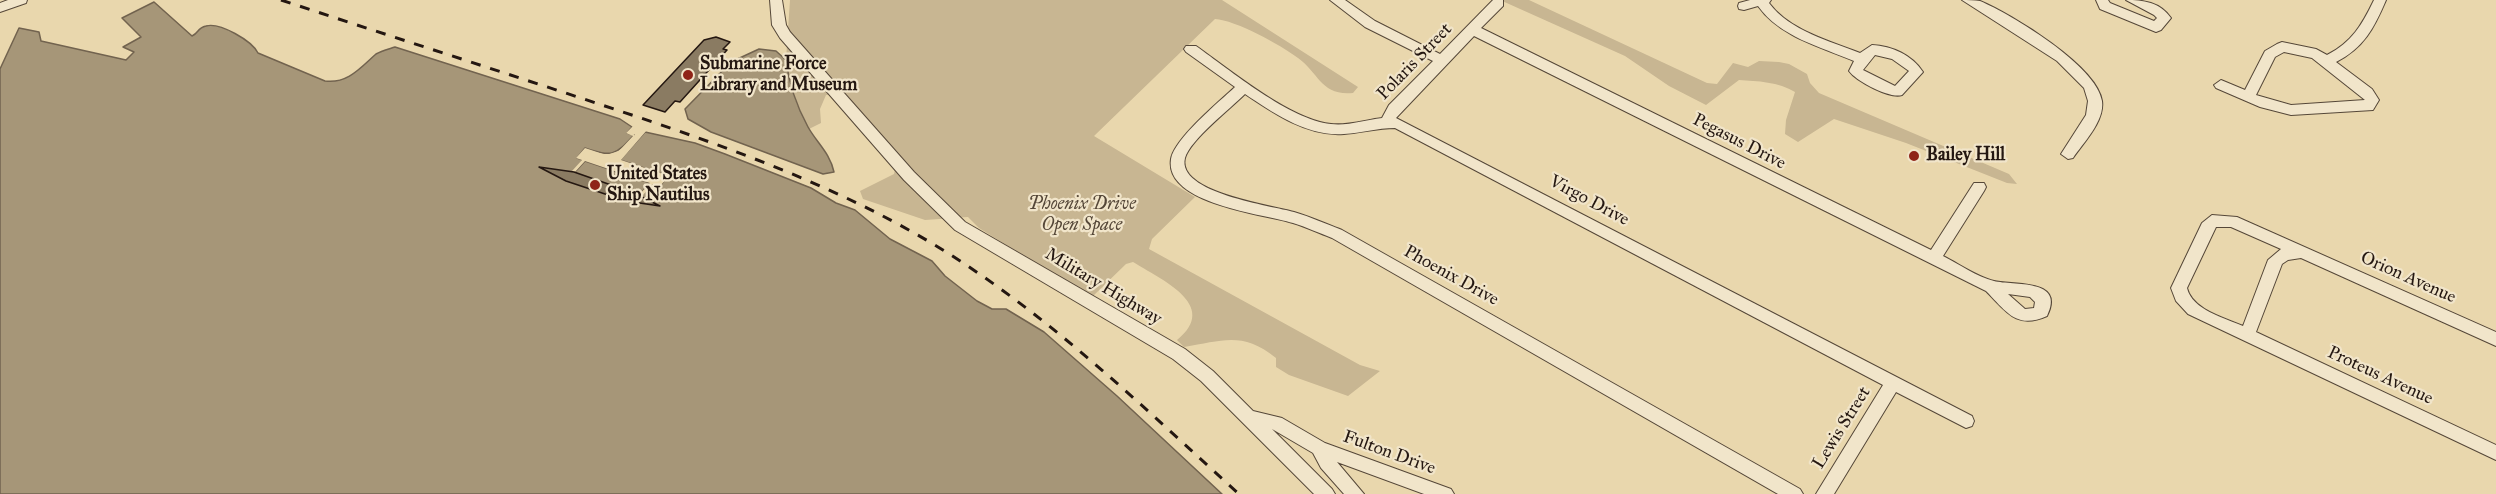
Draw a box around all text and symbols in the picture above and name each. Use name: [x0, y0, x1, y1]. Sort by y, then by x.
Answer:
street label: Polaris Street: [1373, 19, 1457, 105]
place label: Submarine Force Library and Museum: [700, 54, 857, 97]
marker: Submarine Force Library and Museum: [681, 68, 695, 82]
street label: Pegasus Drive: [1689, 109, 1789, 175]
place label: Bailey Hill: [1926, 145, 2005, 167]
marker: Bailey Hill: [1907, 149, 1921, 163]
place label: United States Ship Nautilus: [607, 164, 709, 207]
street label: Virgo Drive: [1545, 171, 1633, 231]
marker: United States Ship Nautilus: [588, 178, 602, 192]
park label: Phoenix Drive Open Space: [1028, 194, 1136, 236]
street label: Phoenix Drive: [1400, 241, 1502, 311]
street label: Military Highway: [1041, 244, 1165, 330]
street label: Orion Avenue: [2357, 247, 2459, 309]
street label: Proteus Avenue: [2324, 342, 2436, 410]
street label: Lewis Street: [1808, 383, 1876, 473]
street label: Fulton Drive: [1340, 426, 1438, 480]

